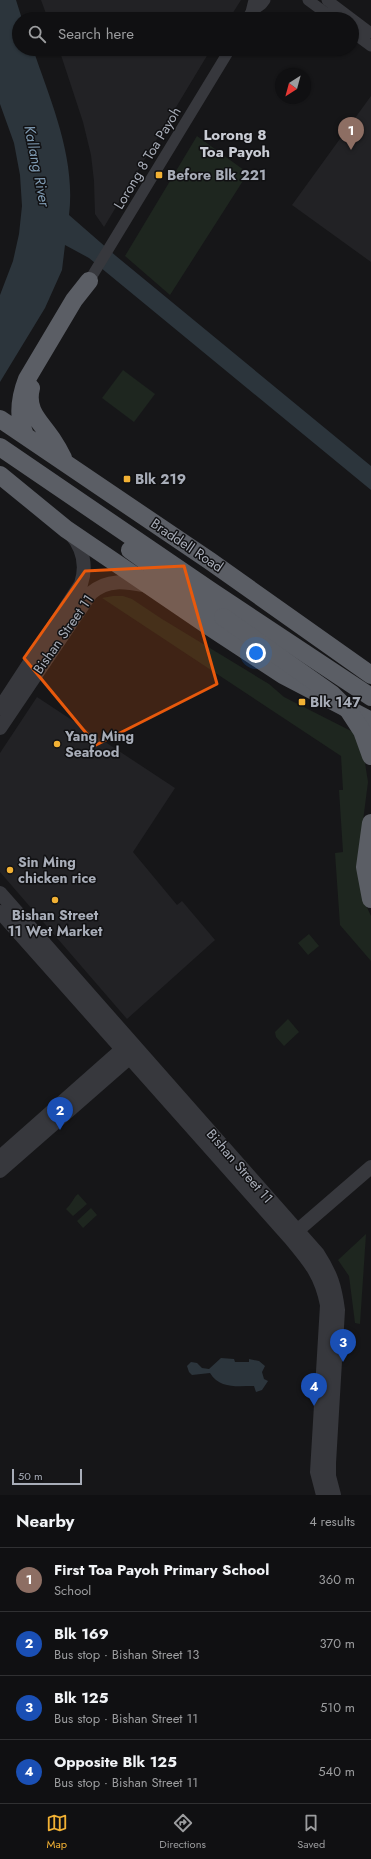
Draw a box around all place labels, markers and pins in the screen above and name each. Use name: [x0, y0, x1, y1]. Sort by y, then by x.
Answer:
pin: 1: [338, 117, 364, 150]
place label: Before Blk 221: [167, 165, 266, 185]
marker: Before Blk 221: [154, 170, 164, 180]
place label: Blk 219: [135, 469, 186, 489]
marker: Blk 219: [122, 474, 132, 484]
place label: Blk 147: [310, 692, 361, 712]
marker: Blk 147: [297, 697, 307, 707]
place label: Yang Ming Seafood: [64, 726, 134, 762]
marker: Yang Ming Seafood: [52, 739, 62, 749]
place label: Sin Ming chicken rice: [18, 852, 96, 888]
marker: Sin Ming chicken rice: [5, 865, 15, 875]
marker: Bishan Street 11 Wet Market: [50, 895, 60, 905]
place label: Bishan Street 11 Wet Market: [7, 905, 103, 941]
pin: 2: [47, 1097, 73, 1130]
pin: 3: [330, 1329, 356, 1362]
pin: 4: [301, 1373, 327, 1406]

